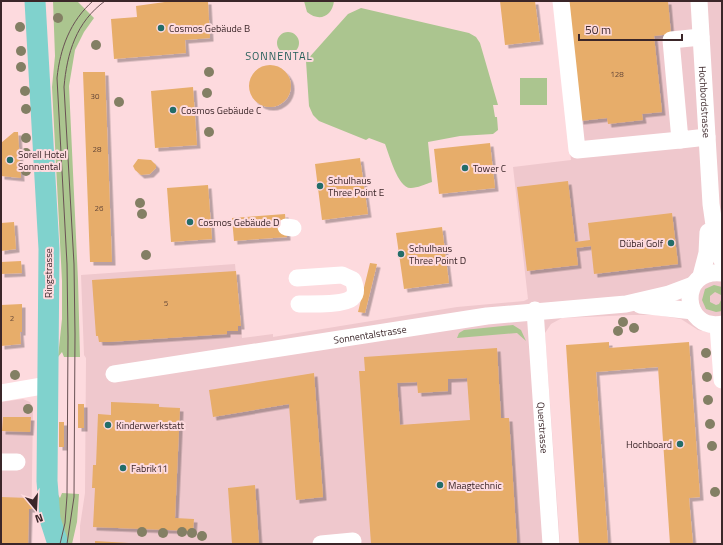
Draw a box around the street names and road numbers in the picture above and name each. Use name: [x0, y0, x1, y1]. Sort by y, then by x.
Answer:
street label: Hochbordstrasse: [695, 65, 715, 138]
street label: Ringstrasse: [41, 248, 56, 298]
street label: Sonnentalstrasse: [332, 321, 408, 347]
street label: Querstrasse: [534, 402, 552, 454]

